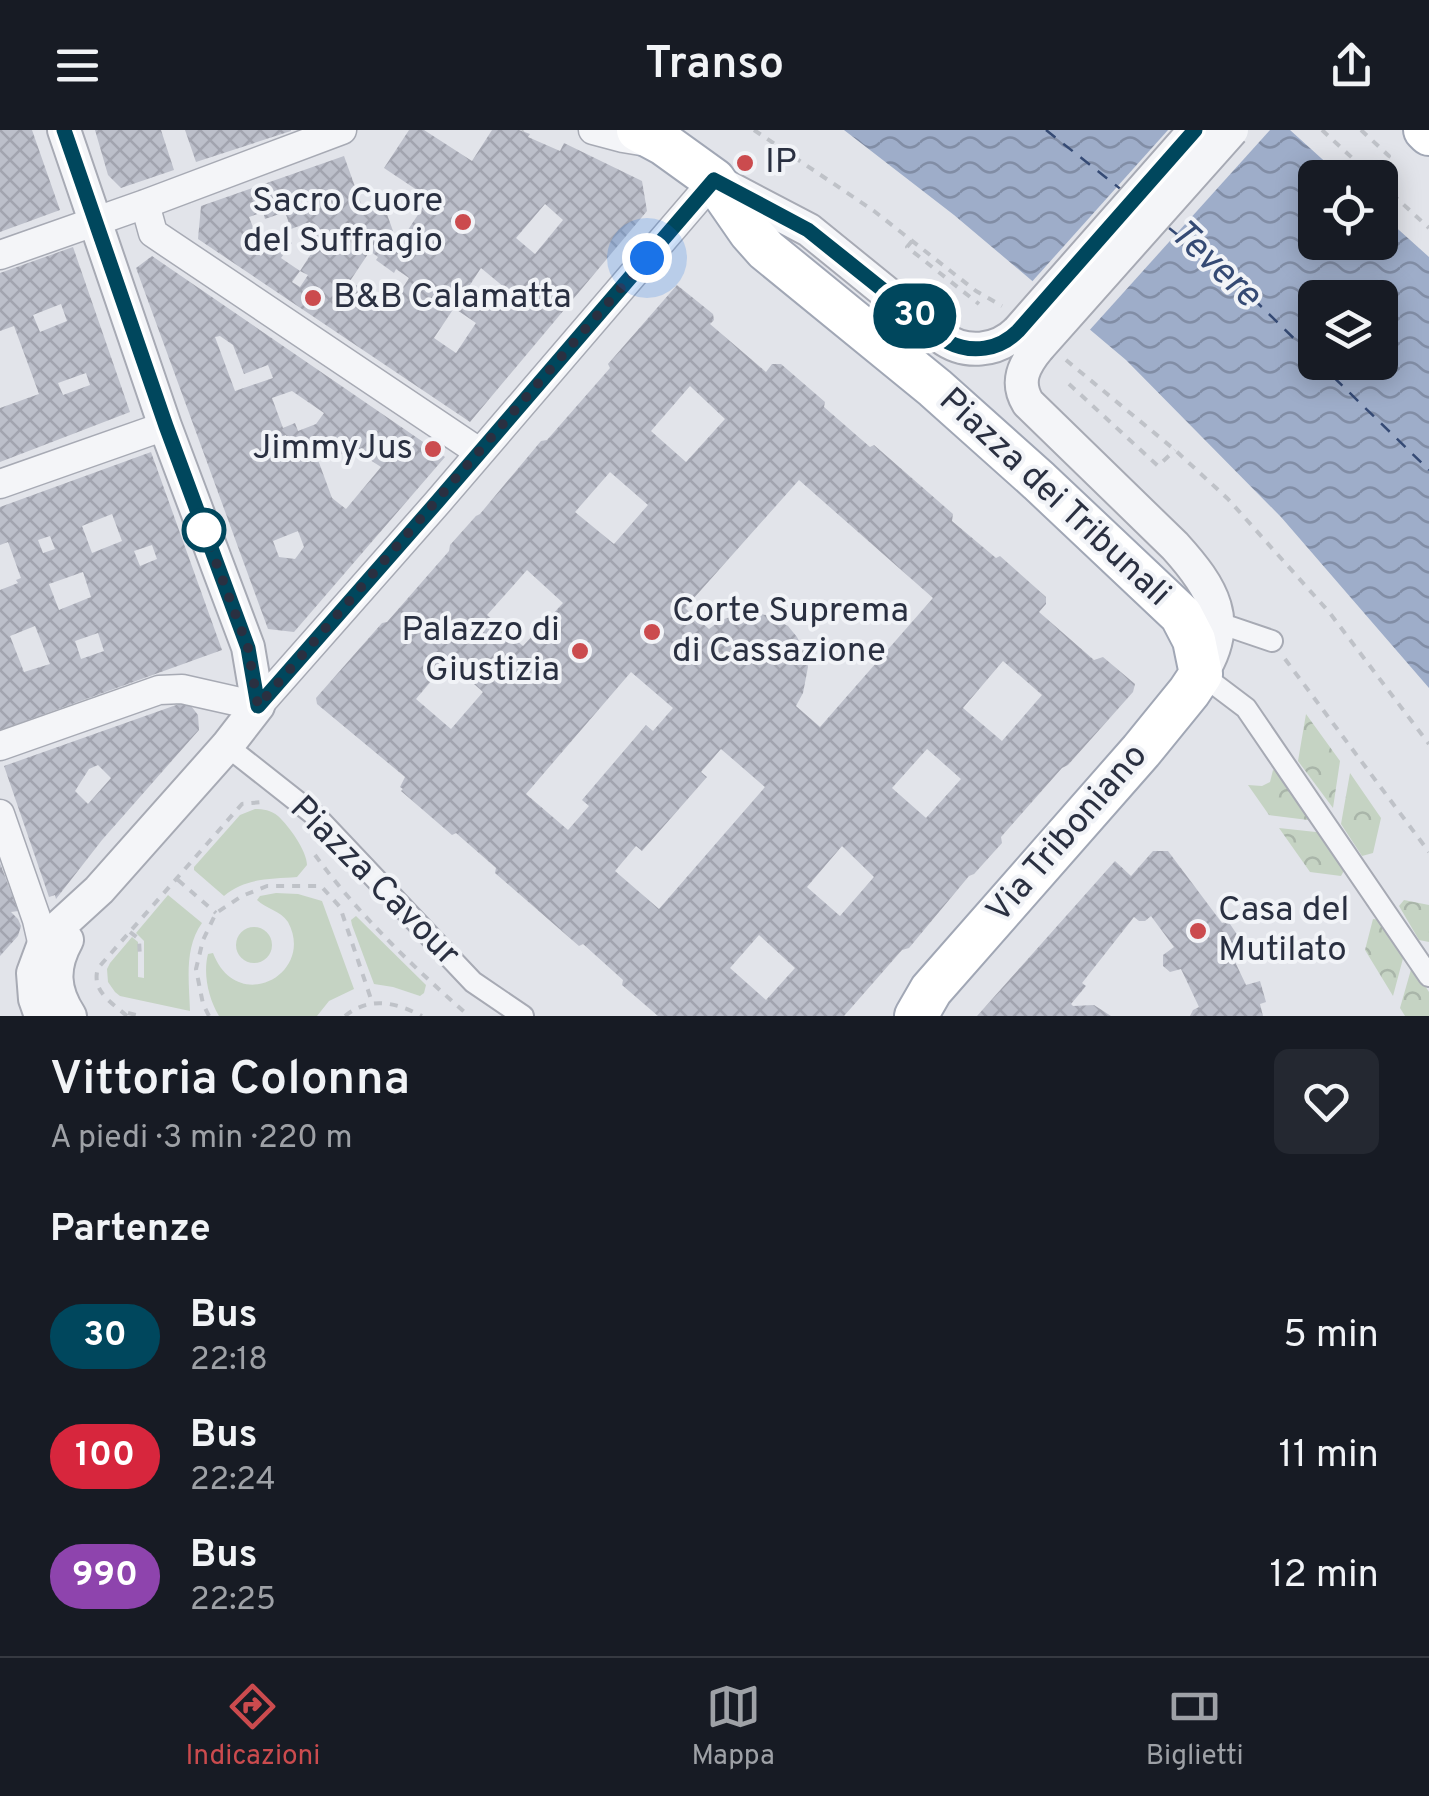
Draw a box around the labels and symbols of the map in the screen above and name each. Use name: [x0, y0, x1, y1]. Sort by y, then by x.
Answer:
place label: IP: [765, 141, 797, 185]
marker: IP: [734, 152, 756, 174]
place label: Sacro Cuore del Suffragio: [243, 180, 443, 264]
water label: Tevere: [1158, 210, 1271, 320]
marker: Sacro Cuore del Suffragio: [452, 211, 474, 233]
your location: [622, 233, 672, 283]
place label: B&B Calamatta: [333, 276, 572, 320]
line badge: 30: [870, 284, 960, 348]
marker: B&B Calamatta: [302, 287, 324, 309]
street label: Piazza dei Tribunali: [929, 379, 1179, 617]
place label: JimmyJus: [252, 427, 413, 471]
marker: JimmyJus: [422, 438, 444, 460]
unlabelled marker: [183, 509, 225, 551]
place label: Corte Suprema di Cassazione: [672, 590, 909, 674]
place label: Palazzo di Giustizia: [401, 609, 560, 693]
marker: Corte Suprema di Cassazione: [641, 621, 663, 643]
marker: Palazzo di Giustizia: [569, 640, 591, 662]
street label: Via Triboniano: [978, 735, 1158, 933]
street label: Piazza Cavour: [280, 788, 468, 976]
place label: Casa del Mutilato: [1218, 889, 1349, 973]
marker: Casa del Mutilato: [1187, 920, 1209, 942]

